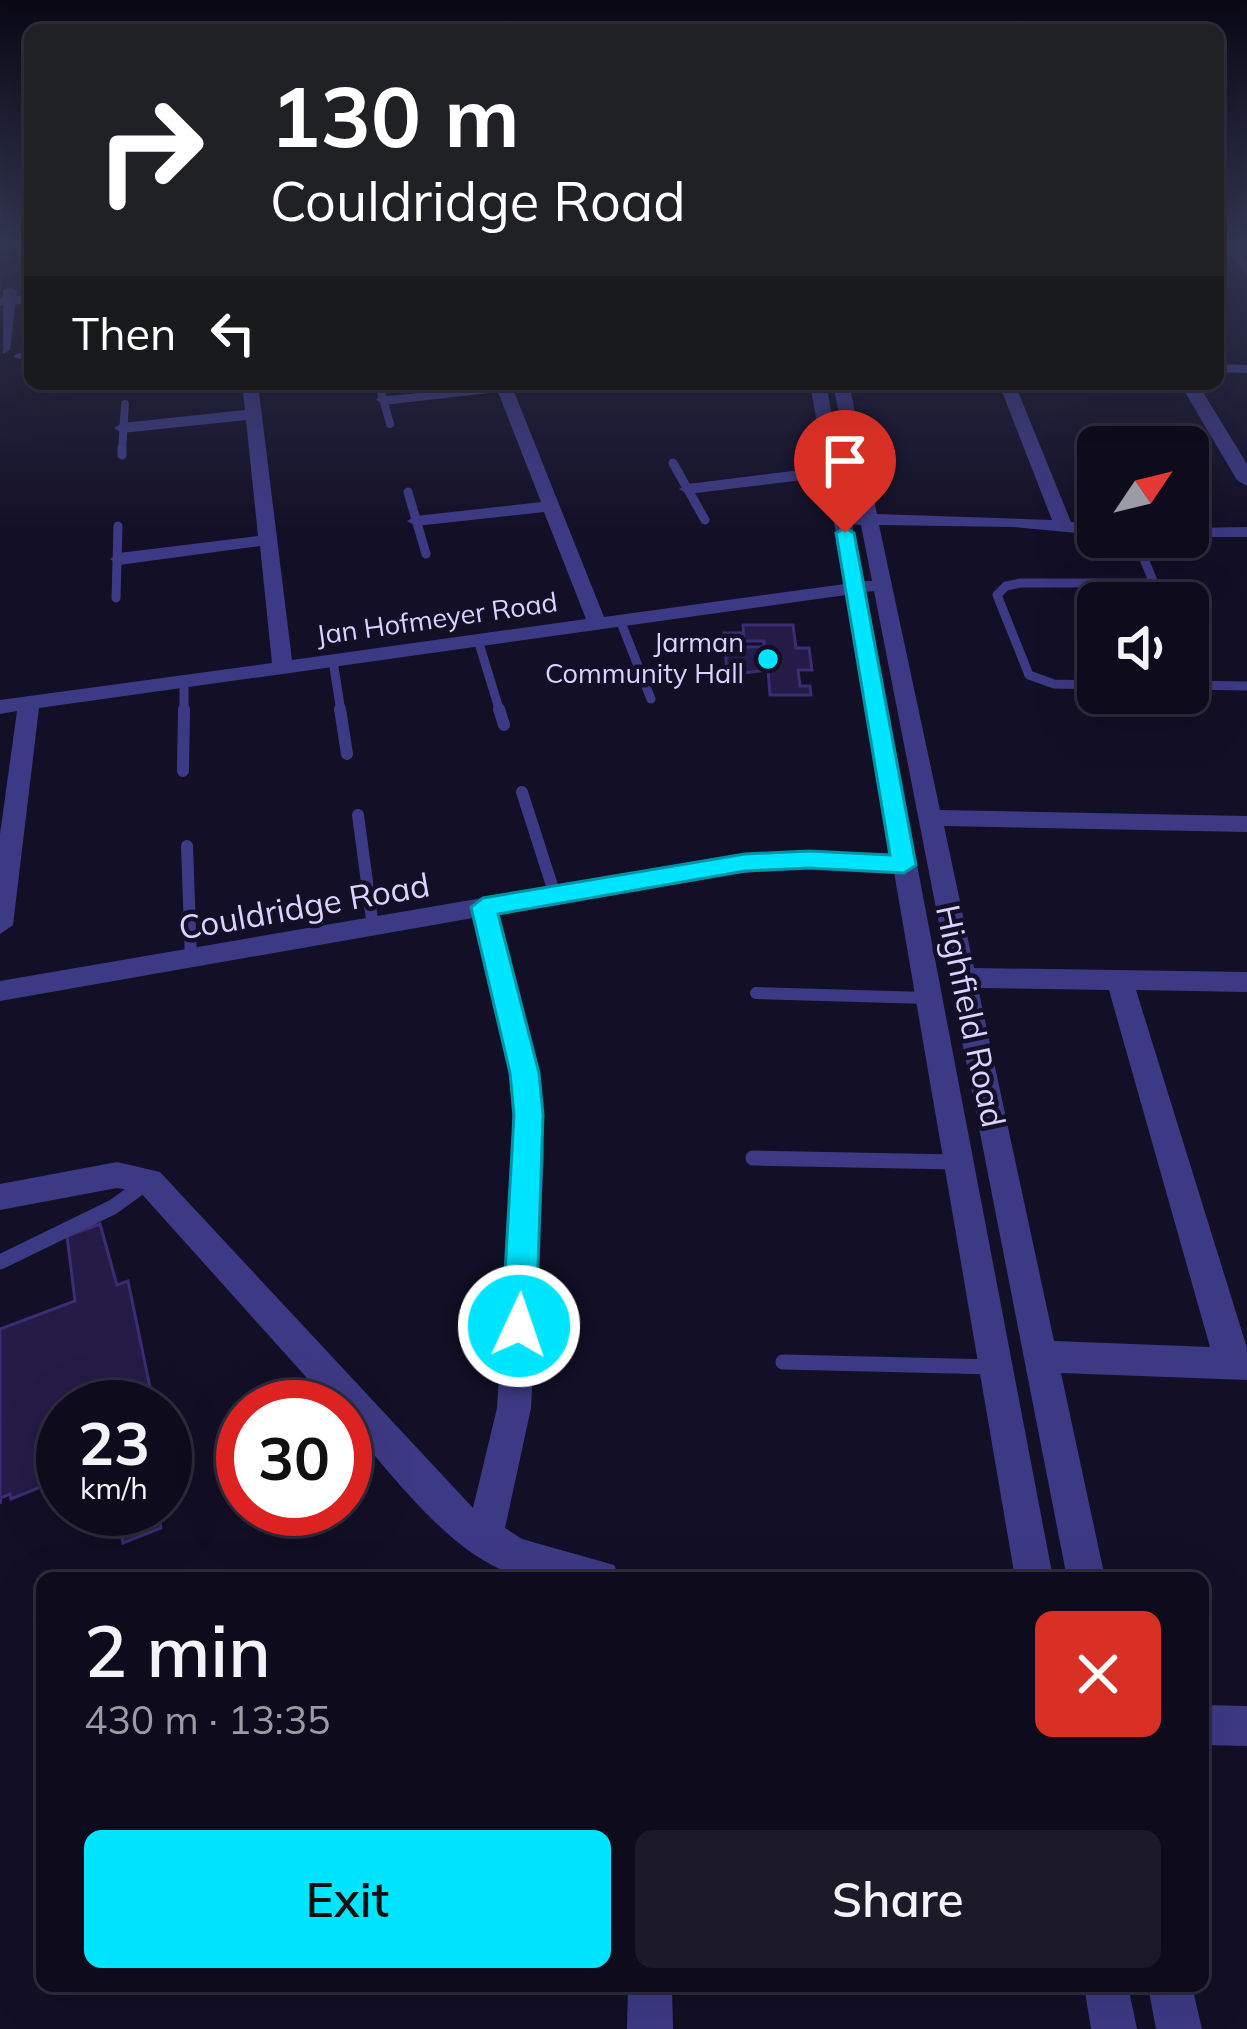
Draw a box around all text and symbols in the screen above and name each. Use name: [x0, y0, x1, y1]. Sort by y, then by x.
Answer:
text: 130 m: [270, 63, 520, 168]
icon: right: [72, 72, 228, 228]
text: Couldridge Road: [270, 167, 686, 235]
icon: left: [200, 300, 266, 366]
text: Then: [72, 305, 176, 361]
pin: [794, 410, 896, 533]
north arrow: [1077, 426, 1209, 558]
map controls: [1077, 426, 1209, 714]
icon: arrive: [812, 428, 878, 494]
button: sound: [1077, 582, 1209, 714]
street label: Jan Hofmeyer Road: [314, 584, 560, 652]
place label: Jarman Community Hall: [545, 625, 744, 690]
marker: Jarman Community Hall: [755, 646, 781, 672]
street label: Couldridge Road: [175, 863, 433, 948]
street label: Highfield Road: [928, 901, 1015, 1131]
position arrow: [456, 1263, 582, 1389]
speed limit sign: 30: [216, 1380, 372, 1536]
text: 23: [78, 1405, 150, 1480]
text: km/h: [80, 1469, 148, 1507]
text: 2 min: [84, 1605, 271, 1695]
button: close: [1035, 1611, 1161, 1737]
text: 430 m · 13:35: [84, 1695, 330, 1744]
button: Exit: [84, 1830, 611, 1968]
button: Share: [635, 1830, 1161, 1968]

